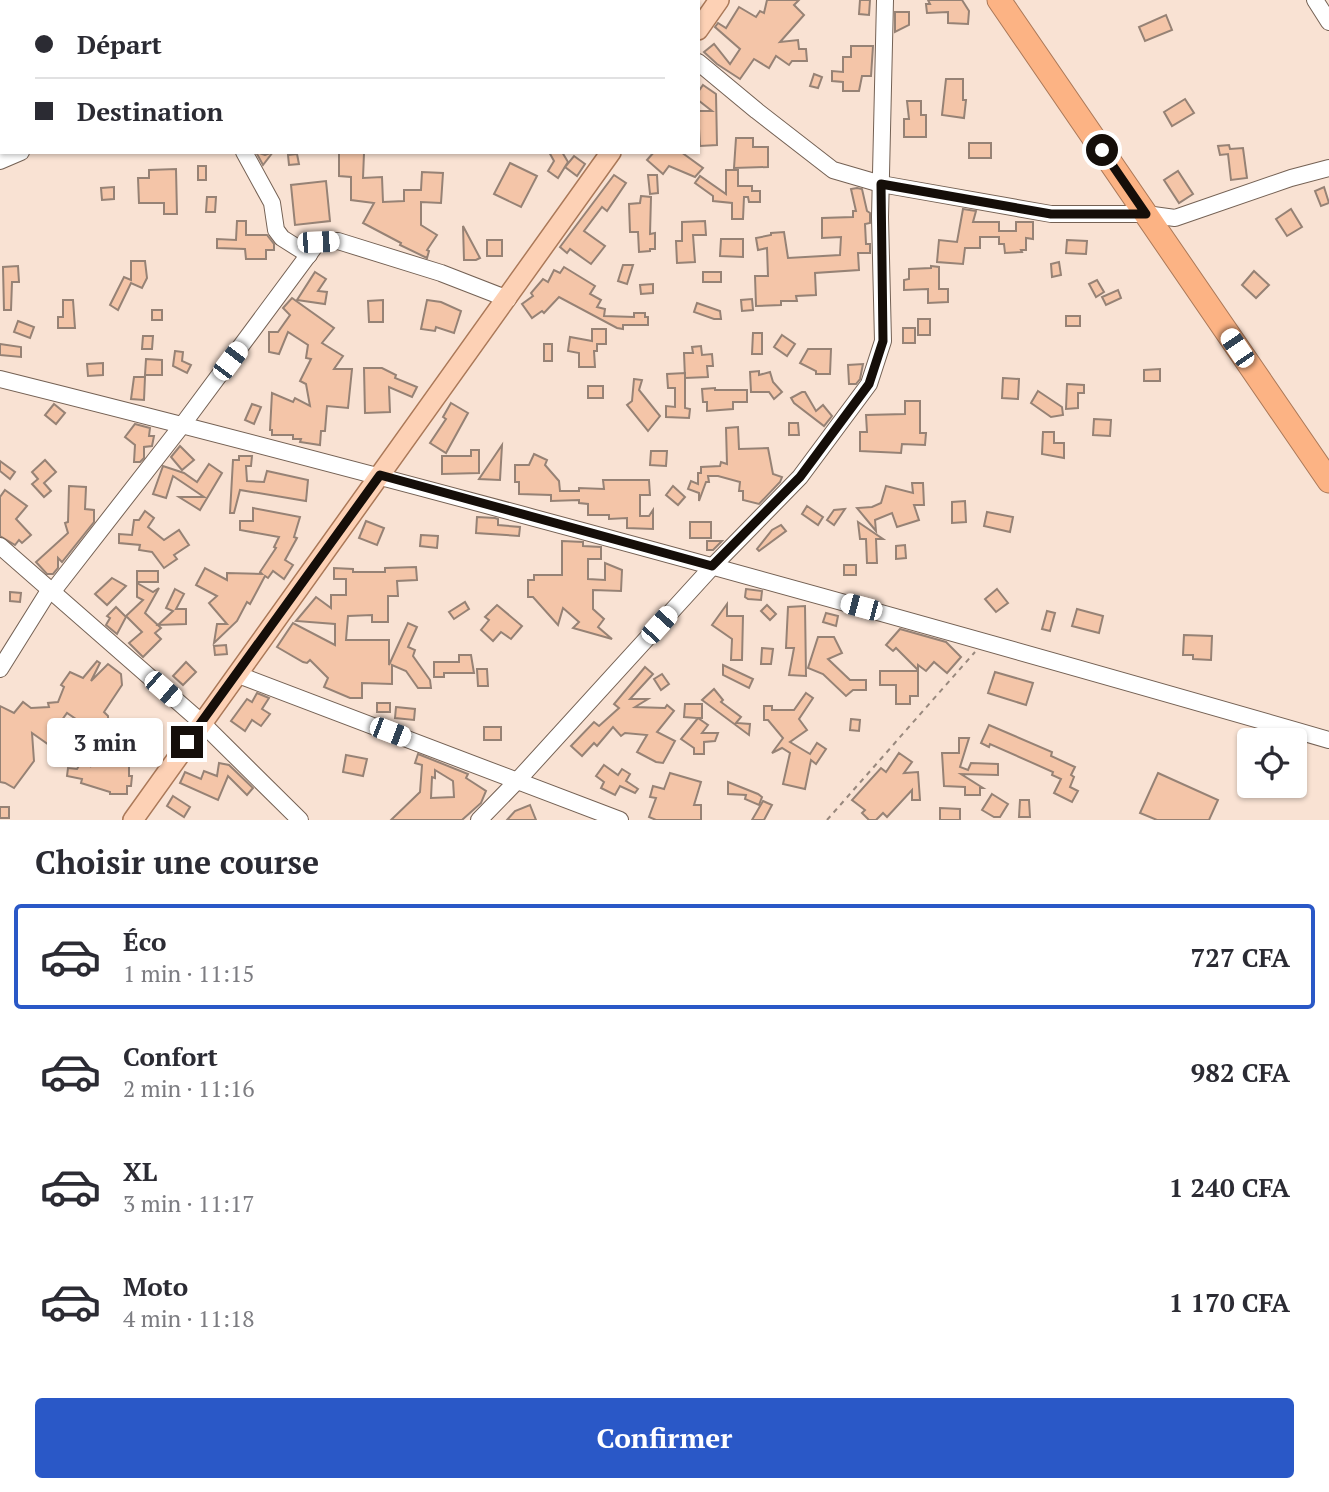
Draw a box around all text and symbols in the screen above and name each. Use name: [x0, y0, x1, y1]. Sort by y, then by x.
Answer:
text: Départ: [77, 27, 162, 61]
text: Destination: [77, 94, 223, 128]
route start: [1086, 134, 1118, 166]
car: [297, 231, 340, 253]
car: [1217, 325, 1258, 371]
car: [209, 338, 252, 384]
car: [838, 591, 885, 623]
car: [638, 602, 681, 648]
car: [141, 667, 186, 711]
car: [367, 715, 414, 749]
callout: 3 min: [47, 718, 162, 766]
route end: [171, 726, 203, 758]
text: 3 min: [74, 727, 136, 758]
map controls: [1237, 728, 1307, 798]
button: locate: [1237, 728, 1307, 798]
text: Choisir une course: [35, 841, 319, 883]
text: Éco: [123, 924, 166, 958]
icon: car: [39, 925, 102, 988]
text: 727 CFA: [1191, 940, 1290, 974]
text: 1 min · 11:15: [123, 958, 255, 989]
text: Confort: [123, 1039, 218, 1073]
icon: car: [39, 1040, 102, 1103]
text: 982 CFA: [1191, 1055, 1290, 1089]
text: 2 min · 11:16: [123, 1073, 255, 1104]
text: XL: [123, 1154, 157, 1188]
icon: car: [39, 1155, 102, 1218]
text: 1 240 CFA: [1169, 1170, 1290, 1204]
text: 3 min · 11:17: [123, 1188, 255, 1219]
text: Moto: [123, 1269, 188, 1303]
icon: car: [39, 1270, 102, 1333]
text: 1 170 CFA: [1169, 1285, 1290, 1319]
text: 4 min · 11:18: [123, 1303, 255, 1334]
button: Confirmer: [35, 1398, 1294, 1478]

